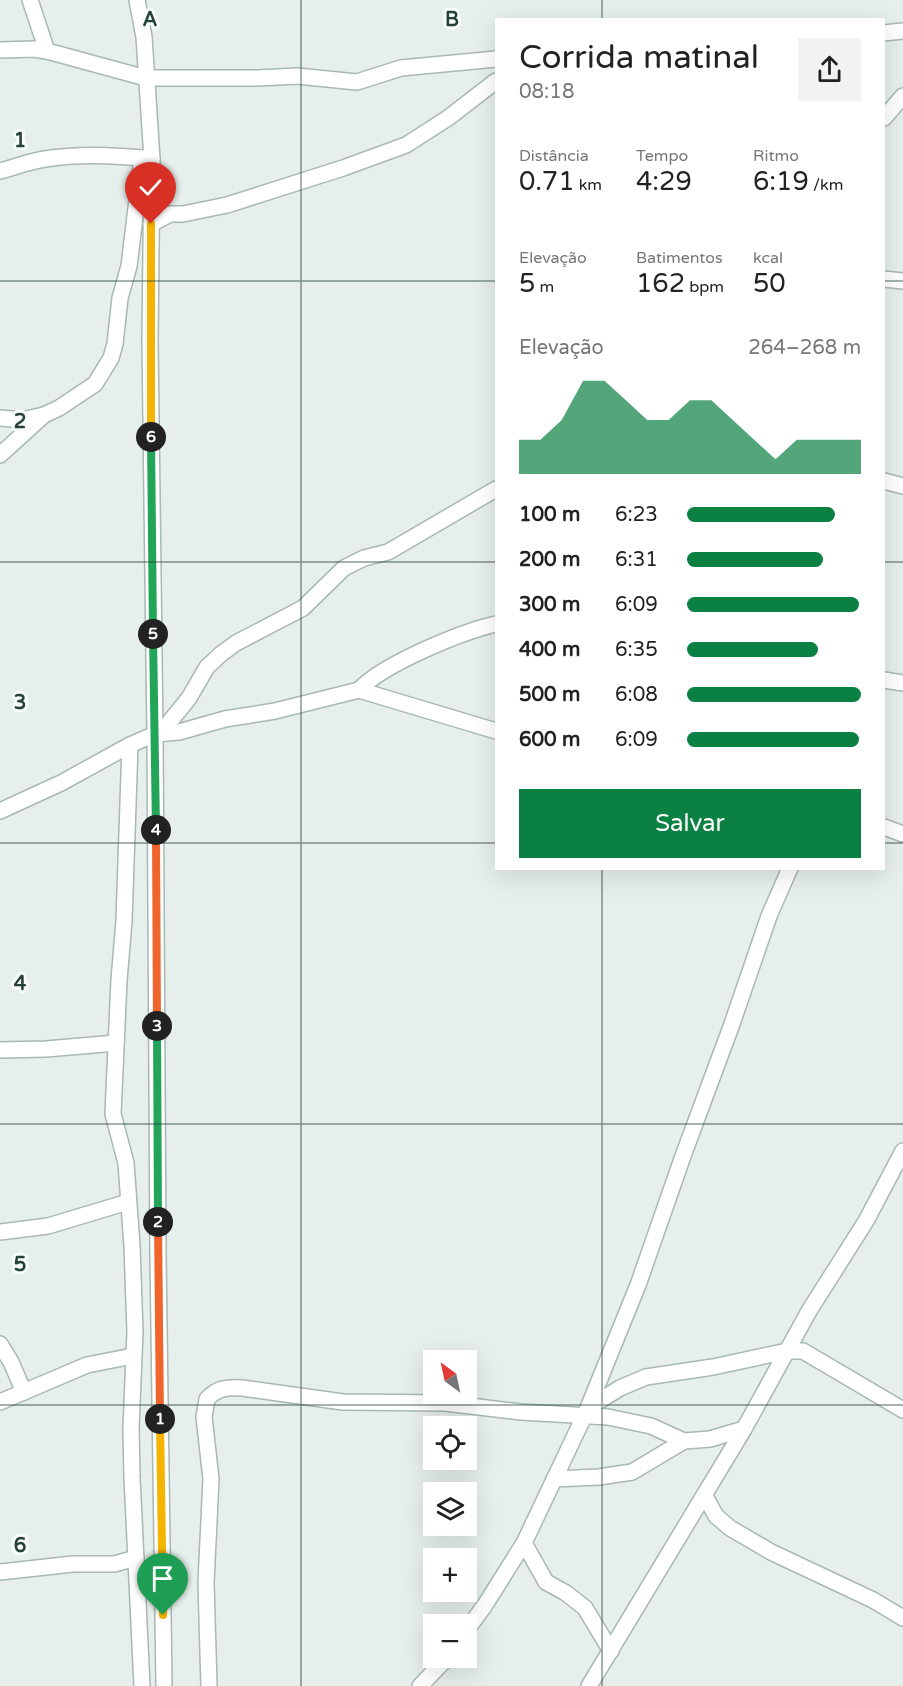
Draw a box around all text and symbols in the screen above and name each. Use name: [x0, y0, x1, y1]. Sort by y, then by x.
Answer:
text: A: [143, 8, 158, 32]
text: B: [445, 8, 459, 32]
text: Corrida matinal: [519, 38, 759, 77]
button: share: [798, 38, 861, 101]
text: 08:18: [519, 80, 574, 104]
text: 1: [14, 129, 26, 153]
text: Distância: [519, 146, 589, 166]
text: Tempo: [636, 146, 688, 166]
text: Ritmo: [753, 146, 799, 166]
pin: [125, 162, 176, 224]
text: 0.71: [519, 166, 574, 197]
text: 4:29: [636, 166, 692, 197]
text: 6:19: [753, 166, 809, 197]
icon: check: [134, 171, 167, 204]
text: km: [574, 175, 602, 195]
text: /km: [809, 175, 843, 195]
text: Elevação: [519, 248, 587, 268]
text: Batimentos: [636, 248, 723, 268]
text: kcal: [753, 248, 783, 268]
text: 5: [519, 268, 535, 299]
text: 162: [636, 268, 685, 299]
text: 50: [753, 268, 786, 299]
text: m: [535, 277, 554, 297]
text: bpm: [685, 277, 724, 297]
text: Elevação: [519, 336, 604, 360]
text: 264–268 m: [748, 336, 861, 360]
text: 2: [14, 410, 26, 434]
pin: 6: [136, 422, 166, 452]
text: 6: [146, 427, 156, 447]
text: 100 m: [519, 503, 580, 527]
text: 6:23: [615, 503, 658, 527]
text: 200 m: [519, 548, 580, 572]
text: 6:31: [615, 548, 658, 572]
text: 300 m: [519, 593, 580, 617]
text: 6:09: [615, 593, 658, 617]
pin: 5: [138, 619, 168, 649]
text: 5: [148, 624, 158, 644]
text: 400 m: [519, 638, 580, 662]
text: 6:35: [615, 638, 658, 662]
text: 500 m: [519, 683, 580, 707]
text: 6:08: [615, 683, 658, 707]
text: 3: [14, 691, 26, 715]
text: 600 m: [519, 728, 580, 752]
text: 6:09: [615, 728, 658, 752]
button: Salvar: [519, 789, 861, 858]
pin: 4: [141, 815, 171, 845]
text: 4: [151, 820, 161, 840]
text: 4: [14, 972, 27, 996]
pin: 3: [142, 1011, 172, 1041]
text: 3: [152, 1016, 162, 1036]
pin: 2: [143, 1207, 173, 1237]
text: 2: [153, 1212, 163, 1232]
text: 5: [14, 1253, 26, 1277]
north arrow: [423, 1350, 477, 1404]
map controls: [423, 1350, 477, 1668]
pin: 1: [145, 1404, 175, 1434]
text: 1: [155, 1409, 165, 1429]
button: locate: [423, 1416, 477, 1470]
button: layers: [423, 1482, 477, 1536]
text: 6: [14, 1534, 26, 1558]
button: +: [423, 1548, 477, 1602]
pin: [137, 1553, 188, 1615]
icon: arrive: [146, 1562, 179, 1595]
button: −: [423, 1614, 477, 1668]

